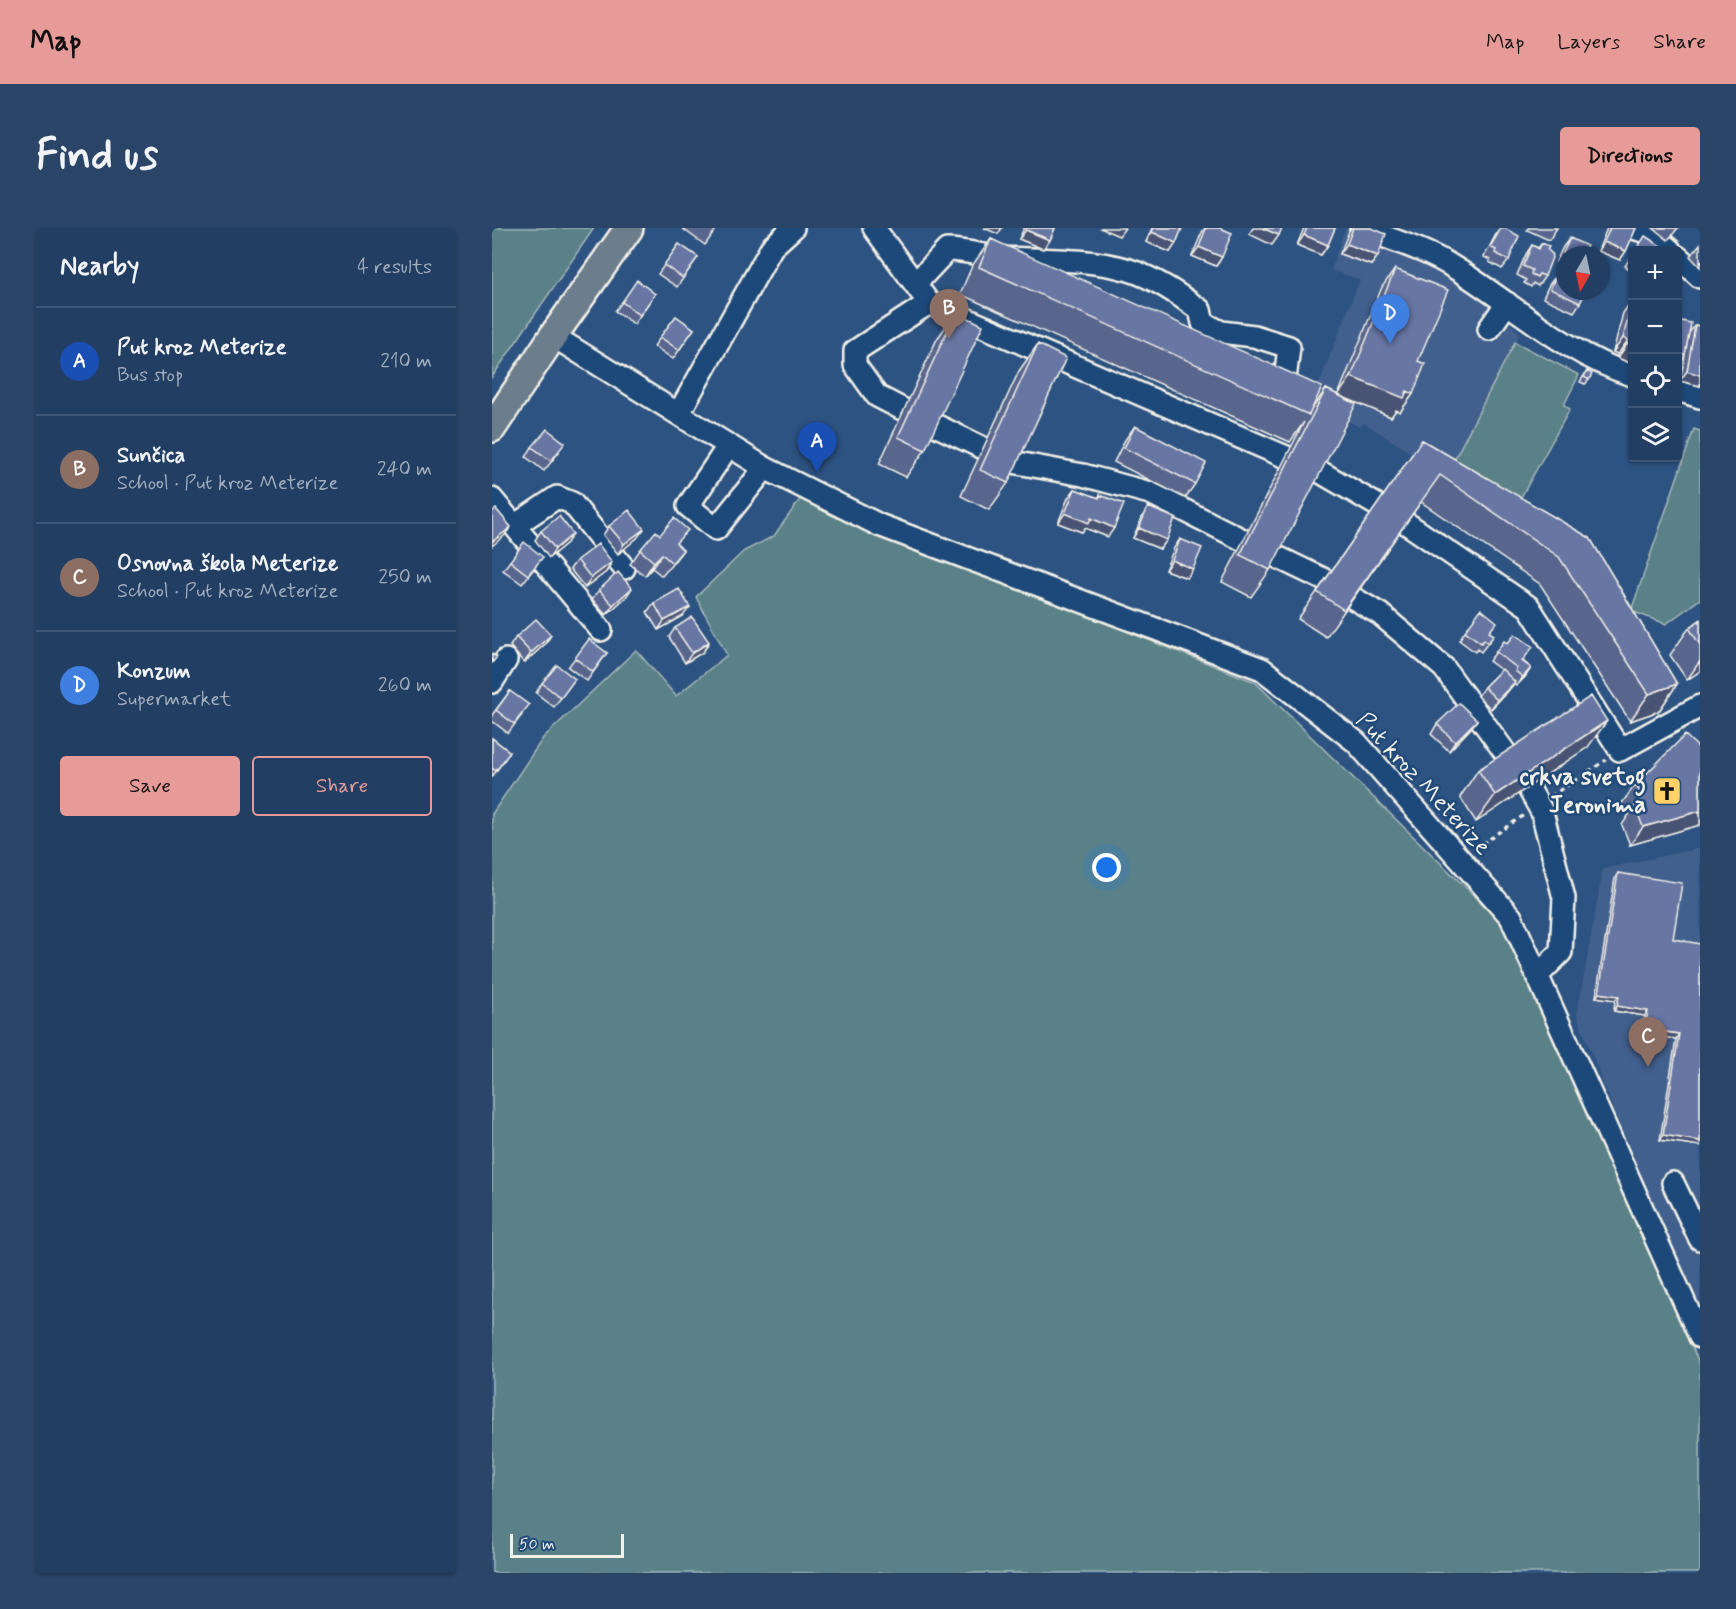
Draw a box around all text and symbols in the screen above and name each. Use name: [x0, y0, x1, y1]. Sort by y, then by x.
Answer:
text: Map: [30, 24, 81, 61]
text: Map: [1486, 28, 1524, 56]
text: Layers: [1557, 28, 1620, 56]
text: Share: [1653, 28, 1706, 56]
button: Directions: [1560, 127, 1700, 185]
text: Find us: [36, 129, 158, 184]
north arrow: [1556, 246, 1610, 300]
map controls: [1628, 246, 1682, 462]
button: +: [1628, 246, 1682, 300]
text: Nearby: [60, 250, 139, 284]
text: 4 results: [357, 254, 432, 281]
pin: B: [930, 290, 968, 339]
pin: D: [1370, 294, 1410, 344]
button: −: [1628, 300, 1682, 354]
text: Put kroz Meterize: [117, 334, 287, 362]
text: A: [73, 348, 86, 375]
text: 210 m: [380, 348, 432, 375]
button: locate: [1628, 354, 1682, 408]
text: Bus stop: [117, 362, 183, 389]
button: layers: [1628, 408, 1682, 462]
pin: A: [798, 422, 836, 472]
text: Sunčica: [117, 442, 185, 470]
text: B: [73, 456, 86, 483]
text: 240 m: [377, 456, 432, 483]
text: School · Put kroz Meterize: [117, 470, 338, 497]
text: Osnovna škola Meterize: [117, 550, 338, 578]
text: C: [72, 564, 87, 591]
text: 250 m: [378, 564, 432, 591]
text: School · Put kroz Meterize: [117, 578, 338, 605]
text: Konzum: [117, 658, 191, 686]
text: D: [73, 672, 86, 699]
text: 260 m: [378, 672, 432, 699]
text: Supermarket: [117, 686, 231, 713]
street label: Put kroz Meterize: [1349, 706, 1498, 862]
button: Save: [60, 756, 240, 816]
button: Share: [252, 756, 432, 816]
place label: crkva svetog Jeronima: [1519, 762, 1646, 821]
church icon: crkva svetog Jeronima: [1651, 775, 1683, 807]
your location: [1092, 853, 1121, 882]
pin: C: [1628, 1018, 1668, 1067]
scale bar: [510, 1531, 624, 1558]
text: 50 m: [519, 1534, 555, 1555]

